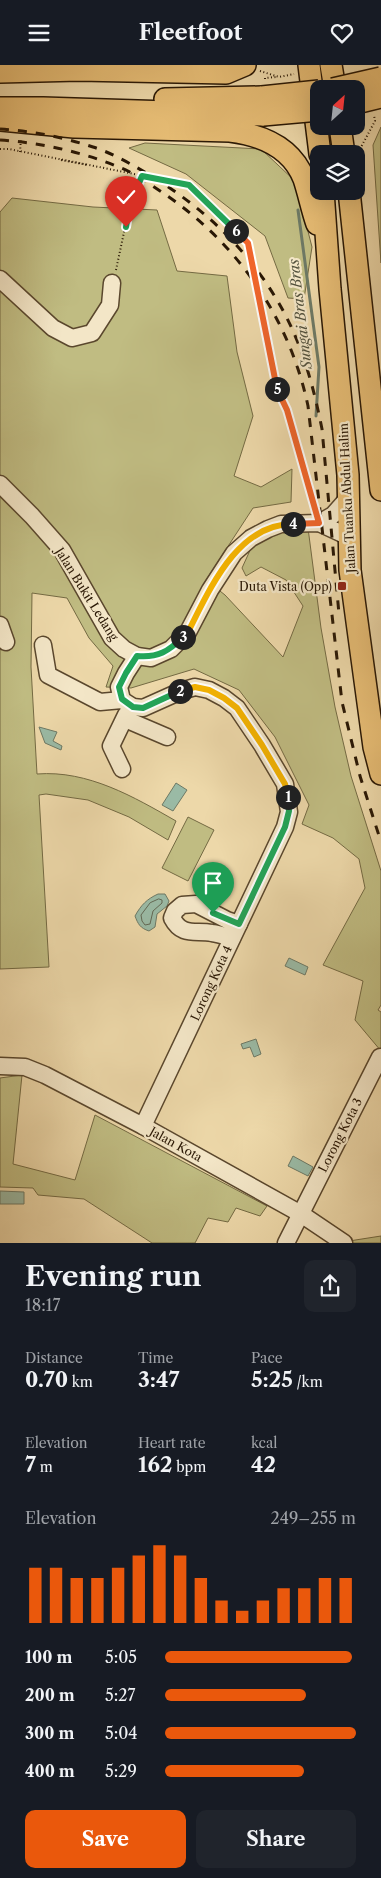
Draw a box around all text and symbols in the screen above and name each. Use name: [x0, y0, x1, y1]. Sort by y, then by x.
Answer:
icon: menu: [25, 19, 53, 47]
text: Fleetfoot: [139, 19, 242, 46]
icon: heart: [328, 19, 356, 47]
north arrow: [310, 80, 365, 135]
map controls: [310, 80, 365, 200]
button: layers: [310, 145, 365, 200]
pin: [105, 176, 147, 227]
icon: check: [112, 183, 140, 211]
pin: 6: [224, 219, 248, 243]
text: 6: [232, 222, 241, 240]
water label: Sungai Bras Bras: [284, 257, 316, 371]
pin: 5: [264, 377, 290, 401]
text: 5: [274, 380, 281, 398]
street label: Jalan Tuanku Abdul Halim: [336, 423, 359, 575]
pin: 4: [280, 511, 306, 537]
text: 4: [289, 515, 298, 533]
street label: Jalan Bukit Ledang: [51, 543, 122, 644]
place label: Duta Vista (Opp): [239, 579, 332, 594]
marker: Duta Vista (Opp): [336, 580, 348, 592]
pin: 3: [170, 625, 196, 649]
text: 3: [180, 628, 187, 646]
pin: 2: [168, 679, 192, 703]
text: 2: [176, 682, 185, 700]
pin: 1: [276, 785, 300, 809]
text: 1: [285, 788, 292, 806]
pin: [192, 862, 234, 913]
icon: arrive: [199, 869, 227, 897]
street label: Lorong Kota 4: [187, 943, 235, 1023]
street label: Lorong Kota 3: [315, 1095, 365, 1175]
street label: Jalan Kota: [145, 1122, 206, 1165]
text: Evening run: [25, 1259, 201, 1293]
button: share: [304, 1260, 356, 1312]
text: 18:17: [25, 1295, 60, 1315]
text: Distance: [25, 1349, 83, 1367]
text: Time: [138, 1349, 173, 1367]
text: Pace: [251, 1349, 283, 1367]
text: 0.70: [25, 1367, 68, 1392]
text: 3:47: [138, 1367, 180, 1392]
text: 5:25: [251, 1367, 293, 1392]
text: km: [68, 1373, 93, 1391]
text: /km: [293, 1373, 323, 1391]
text: Elevation: [25, 1434, 88, 1452]
text: Heart rate: [138, 1434, 205, 1452]
text: kcal: [251, 1434, 277, 1452]
text: 7: [25, 1452, 36, 1477]
text: 162: [138, 1452, 172, 1477]
text: 42: [251, 1452, 276, 1477]
text: m: [36, 1458, 53, 1476]
text: bpm: [172, 1458, 206, 1476]
text: Elevation: [25, 1508, 96, 1528]
text: 249–255 m: [271, 1508, 356, 1528]
text: 100 m: [25, 1647, 72, 1667]
text: 5:05: [105, 1647, 137, 1667]
text: 200 m: [25, 1685, 75, 1705]
text: 5:27: [105, 1685, 135, 1705]
text: 300 m: [25, 1723, 74, 1743]
text: 5:04: [105, 1723, 138, 1743]
text: 400 m: [25, 1761, 75, 1781]
text: 5:29: [105, 1761, 137, 1781]
button: Save: [25, 1810, 186, 1868]
button: Share: [196, 1810, 356, 1868]

